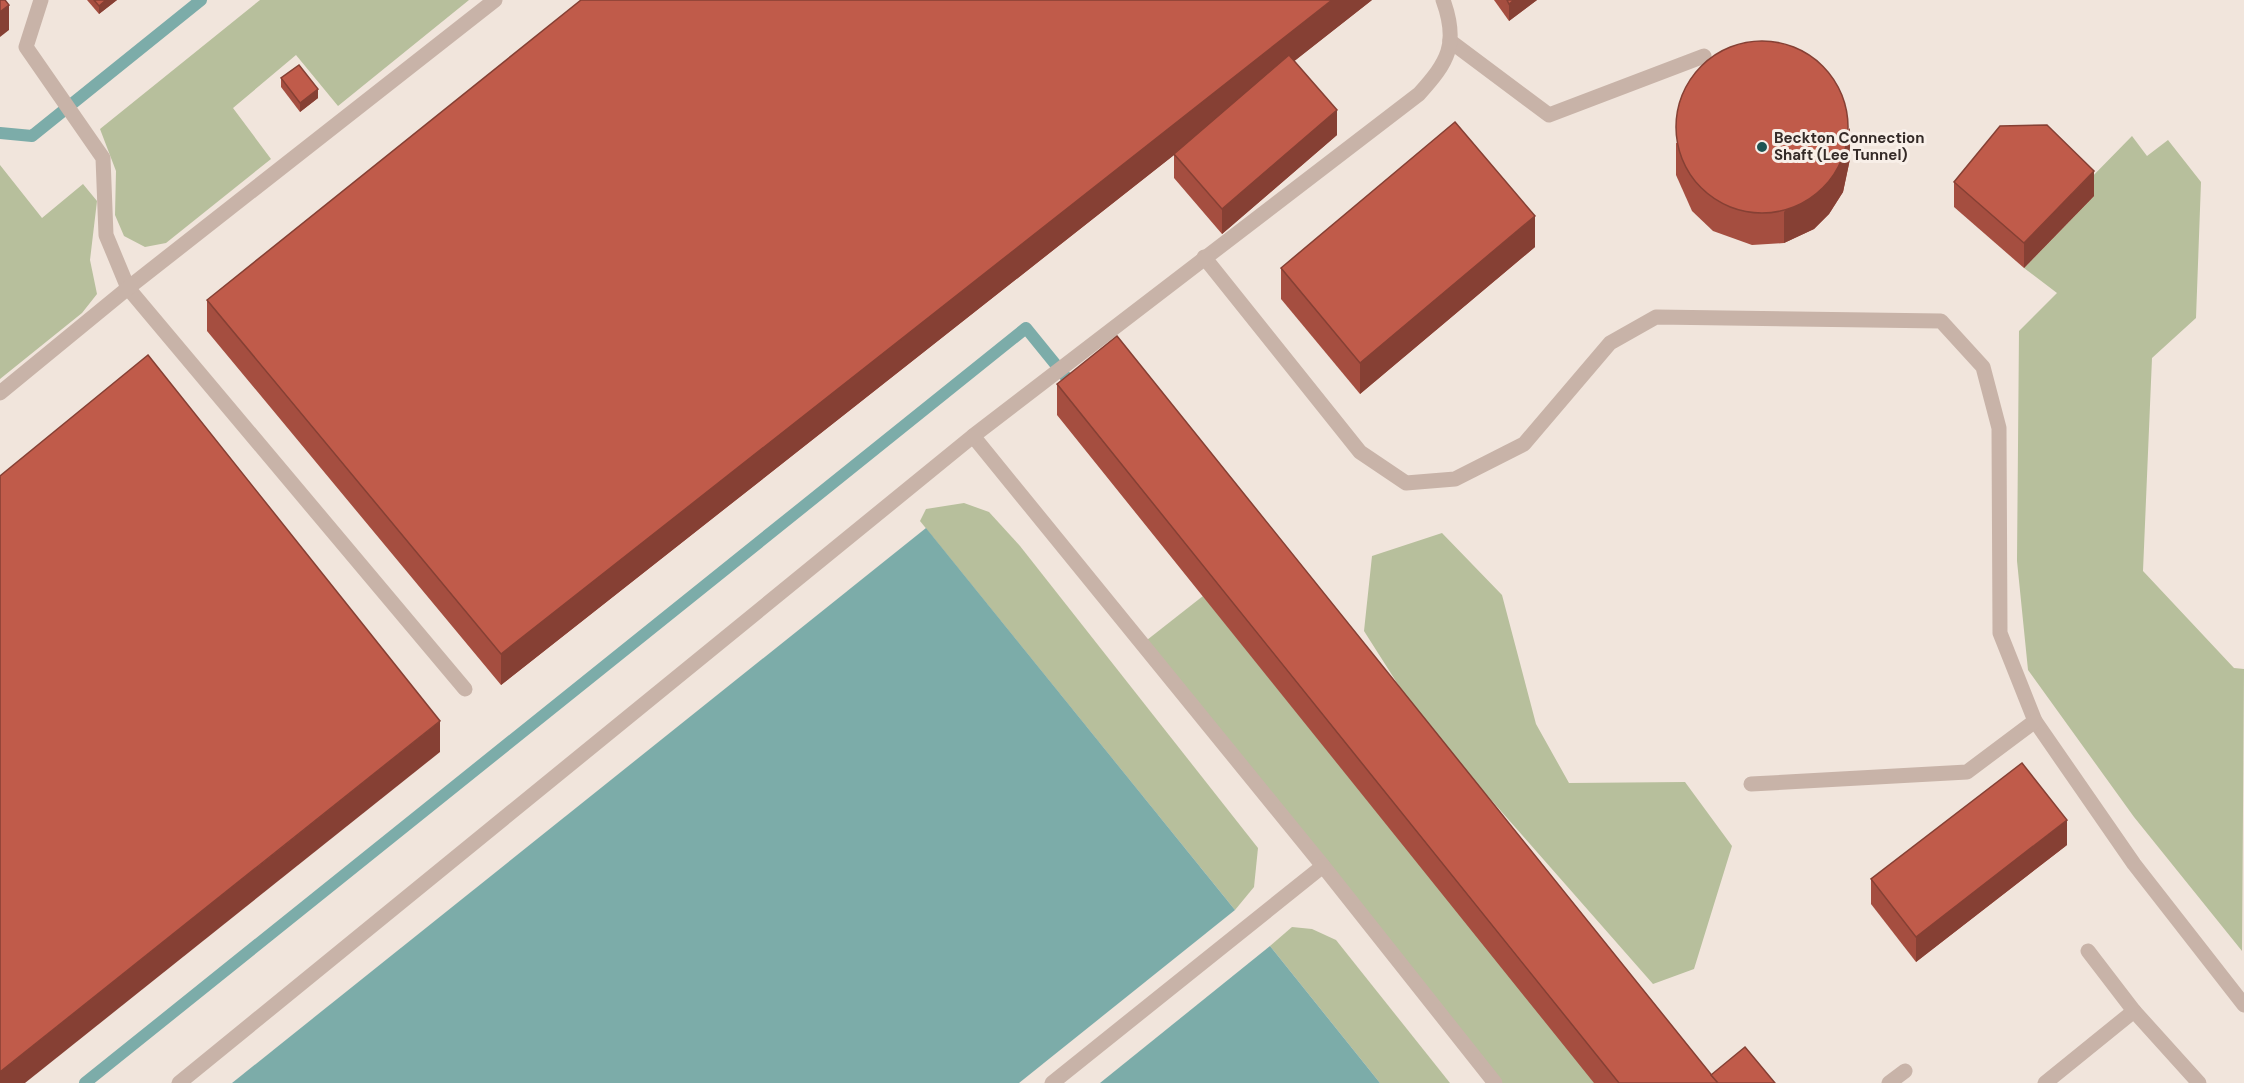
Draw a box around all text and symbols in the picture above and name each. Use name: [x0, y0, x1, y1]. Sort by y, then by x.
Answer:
place label: Beckton Connection Shaft (Lee Tunnel): [1774, 128, 1924, 165]
marker: Beckton Connection Shaft (Lee Tunnel): [1755, 140, 1769, 154]

